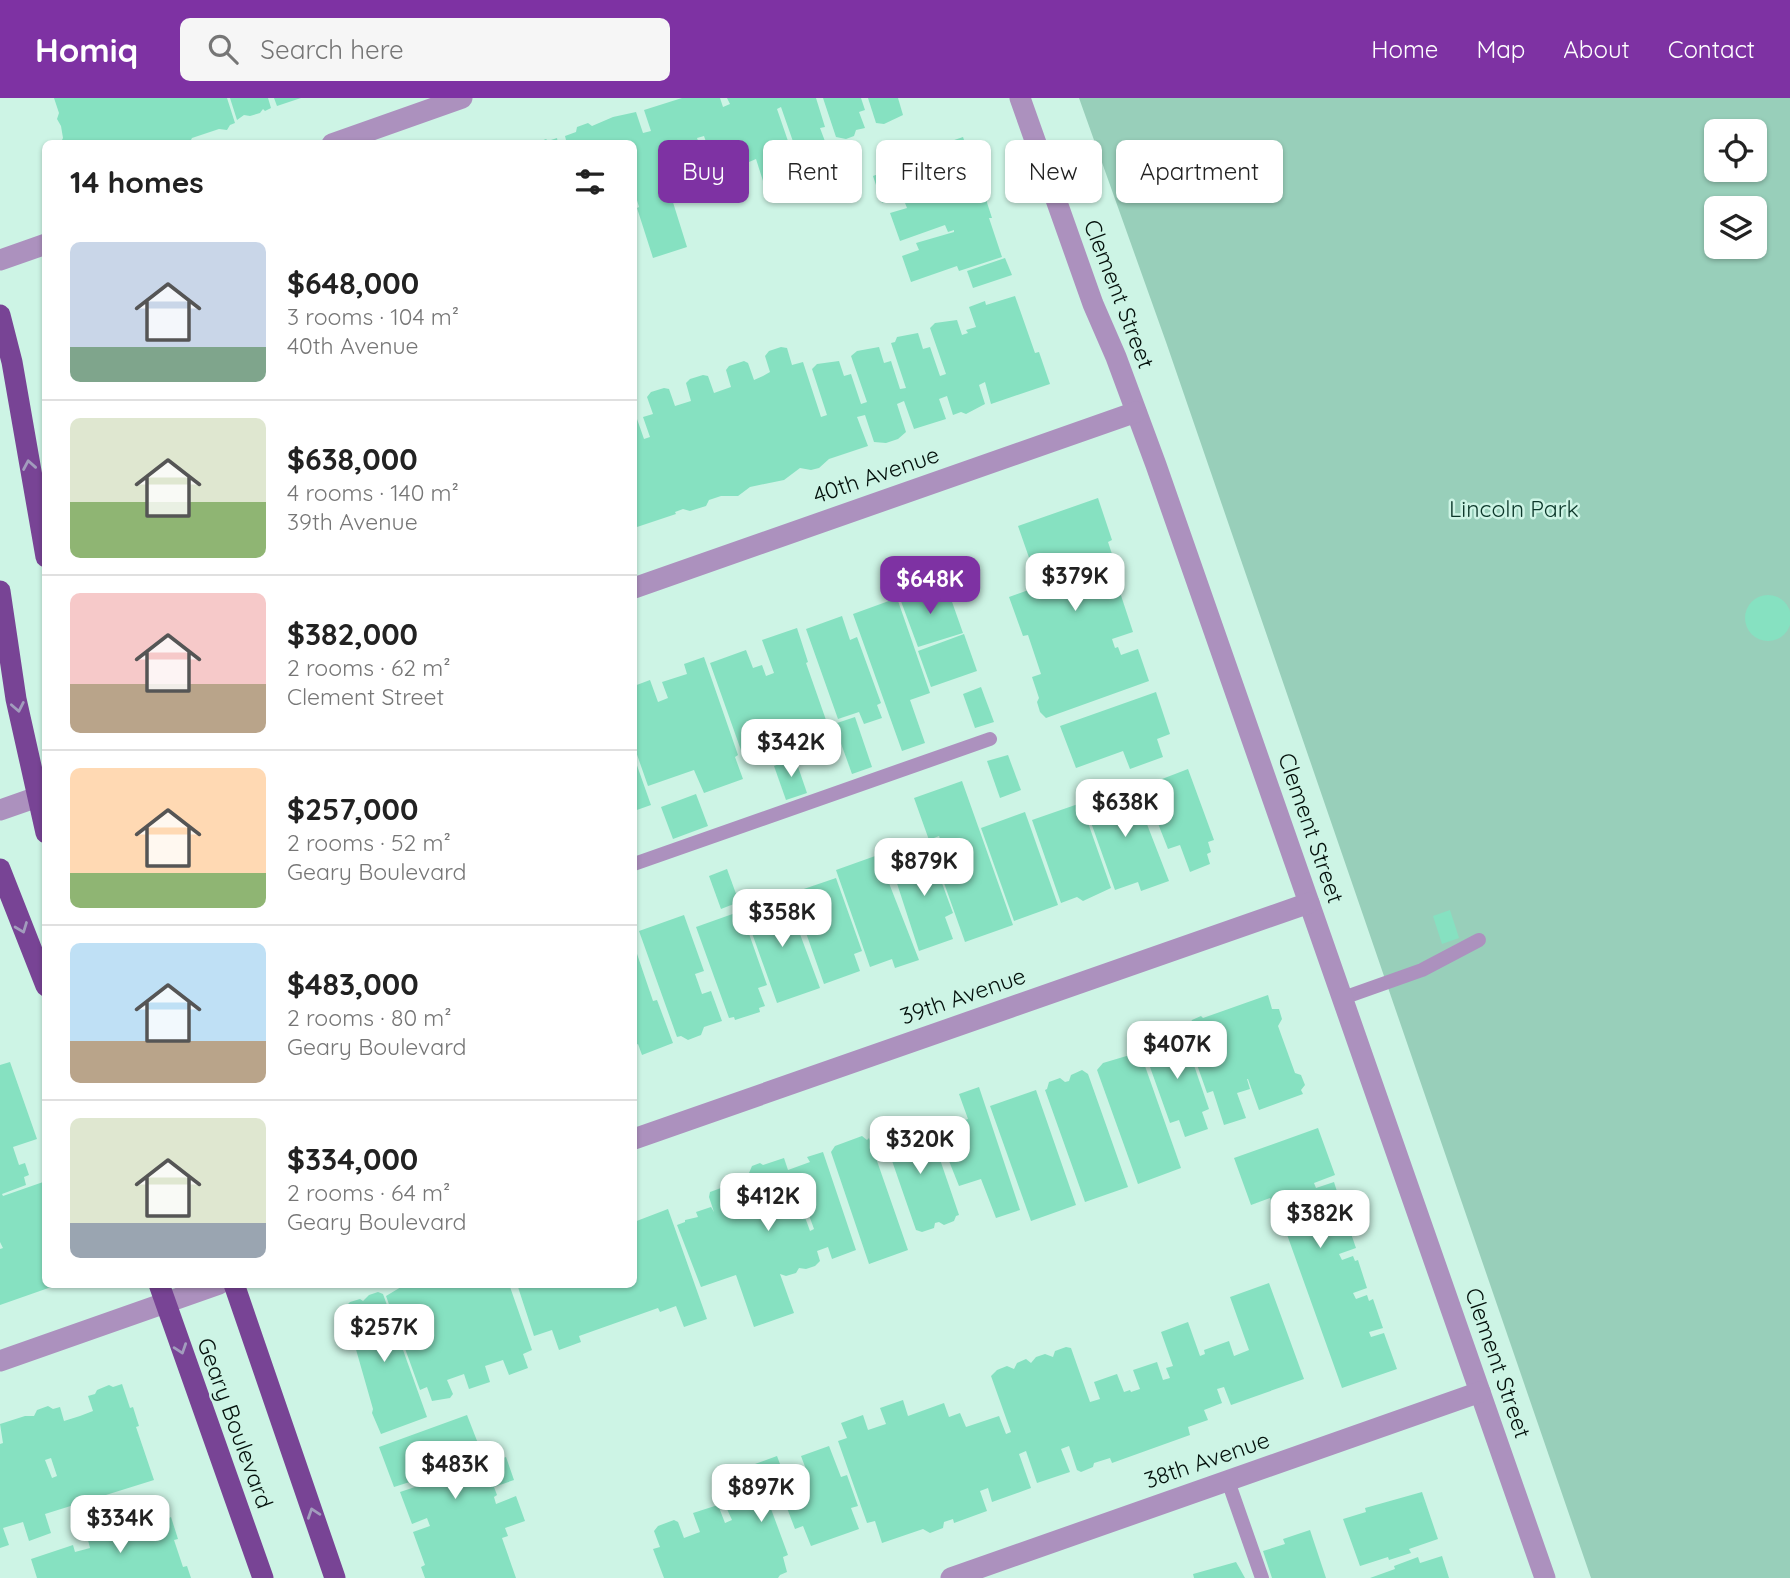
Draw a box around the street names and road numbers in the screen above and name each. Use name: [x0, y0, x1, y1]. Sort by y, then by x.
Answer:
street label: Clement Street: [1078, 215, 1161, 373]
street label: 40th Avenue: [809, 439, 943, 510]
street label: Clement Street: [1272, 749, 1351, 907]
street label: 39th Avenue: [896, 961, 1029, 1031]
street label: Clement Street: [1459, 1284, 1538, 1442]
street label: Geary Boulevard: [191, 1334, 280, 1512]
street label: 38th Avenue: [1141, 1425, 1273, 1494]

